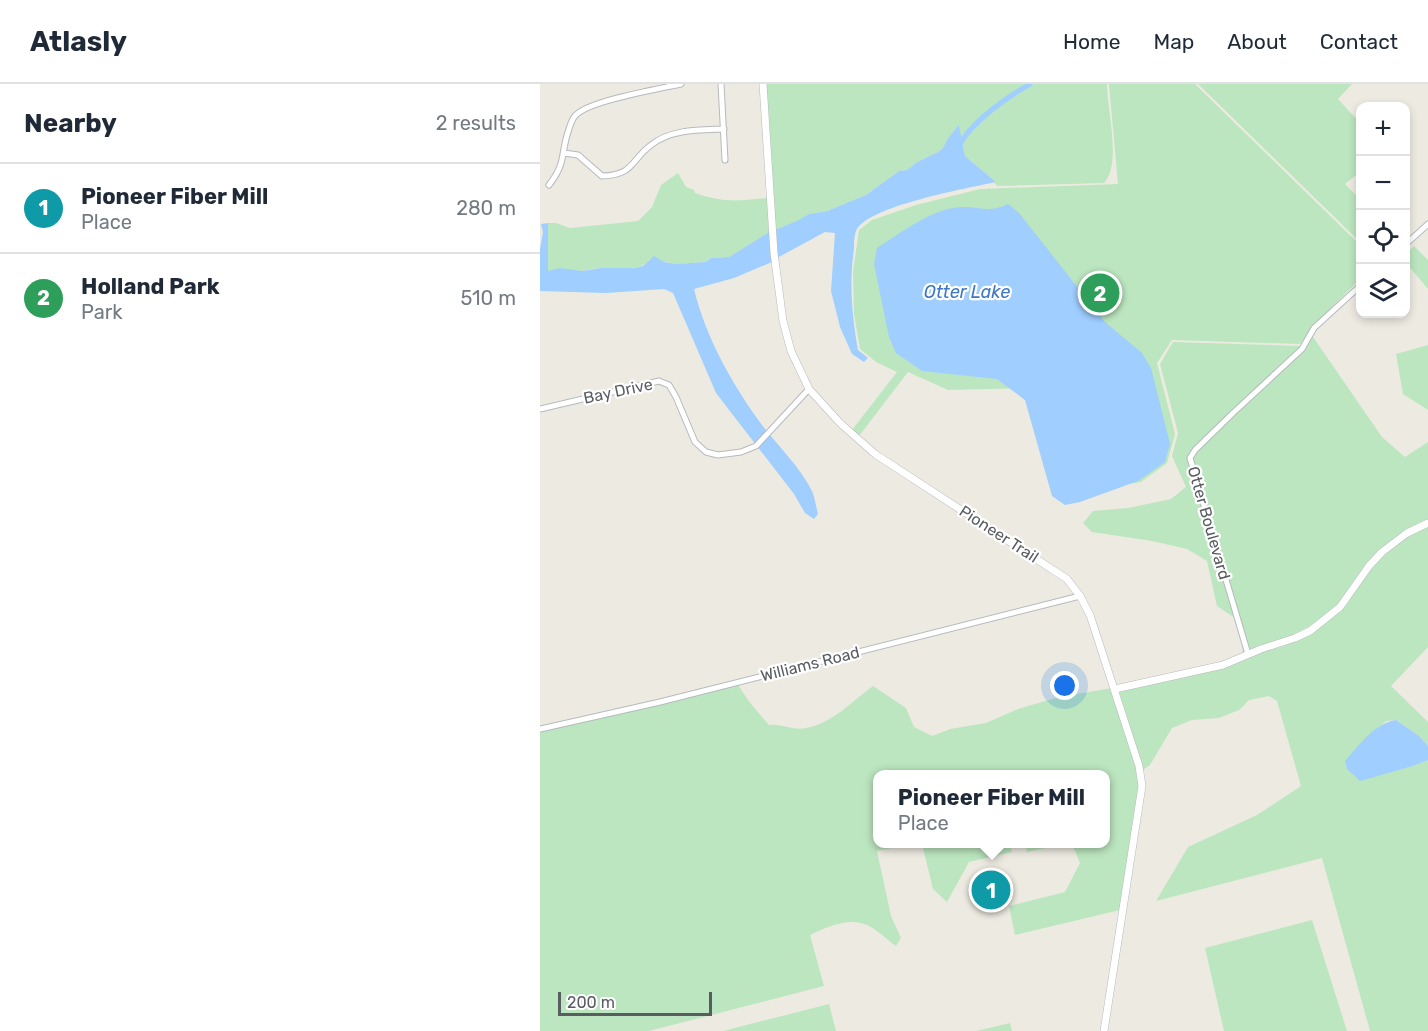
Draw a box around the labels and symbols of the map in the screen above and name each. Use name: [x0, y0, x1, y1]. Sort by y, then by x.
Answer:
pin: 2: [1080, 270, 1120, 316]
water label: Otter Lake: [924, 281, 1010, 303]
street label: Bay Drive: [582, 374, 654, 408]
street label: Otter Boulevard: [1184, 464, 1234, 582]
street label: Pioneer Trail: [956, 501, 1042, 567]
street label: Williams Road: [759, 643, 861, 685]
your location: [1050, 671, 1079, 700]
pin: 1: [972, 868, 1010, 912]
scale bar: [558, 989, 712, 1016]

